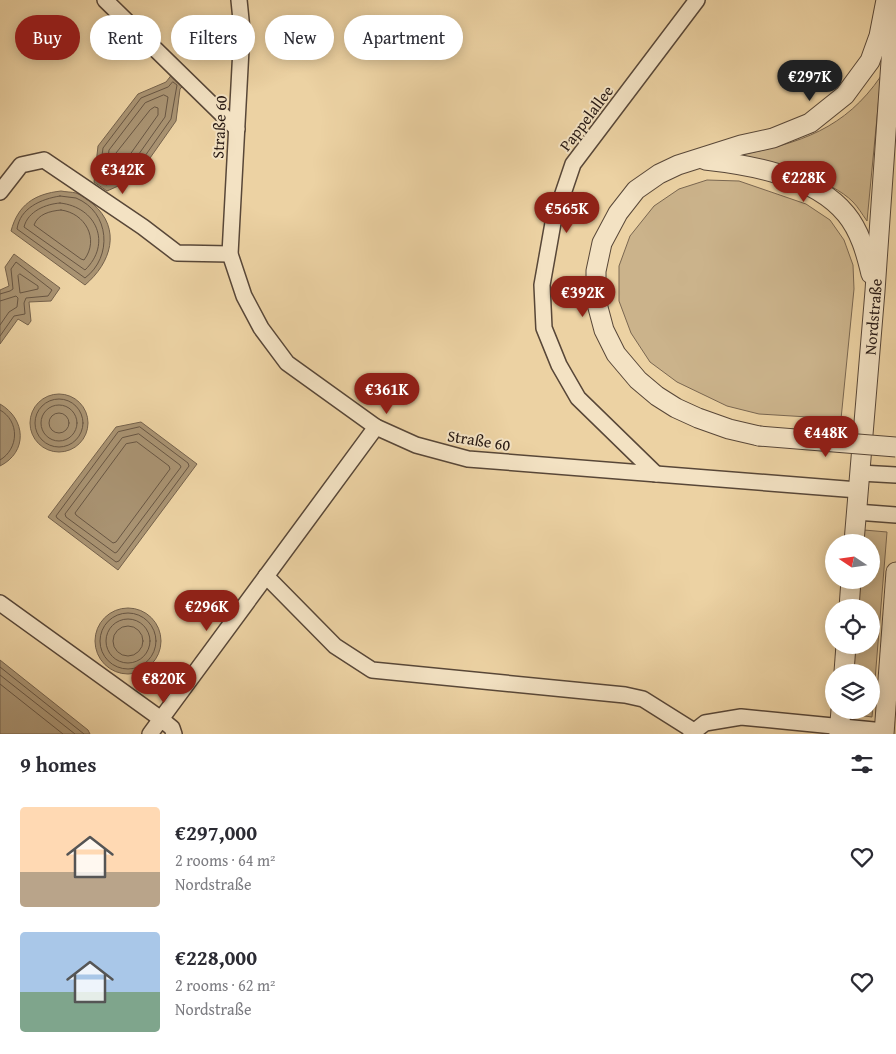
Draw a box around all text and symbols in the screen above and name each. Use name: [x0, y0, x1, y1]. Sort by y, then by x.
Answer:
chip: Buy: [15, 15, 80, 60]
chip: Rent: [90, 15, 161, 60]
chip: Filters: [171, 15, 255, 60]
chip: New: [265, 15, 334, 60]
chip: Apartment: [344, 15, 463, 60]
pin: €297K: [775, 59, 845, 102]
text: €297K: [788, 64, 832, 88]
street label: Pappelallee: [553, 80, 619, 156]
street label: Straße 60: [205, 94, 233, 159]
pin: €342K: [88, 152, 158, 195]
text: €342K: [101, 157, 145, 181]
pin: €228K: [769, 160, 839, 203]
text: €228K: [782, 165, 826, 189]
pin: €565K: [532, 192, 602, 234]
text: €565K: [545, 196, 589, 220]
pin: €392K: [548, 276, 618, 318]
street label: Nordstraße: [858, 278, 888, 356]
text: €392K: [561, 280, 605, 304]
pin: €361K: [352, 372, 422, 415]
text: €361K: [365, 377, 409, 401]
pin: €448K: [791, 416, 861, 458]
text: €448K: [804, 420, 848, 444]
street label: Straße 60: [446, 423, 512, 457]
north arrow: [825, 534, 880, 589]
map controls: [825, 534, 880, 719]
pin: €296K: [172, 590, 242, 632]
text: €296K: [185, 594, 229, 618]
button: locate: [825, 599, 880, 654]
pin: €820K: [129, 662, 199, 704]
button: layers: [825, 664, 880, 719]
text: €820K: [142, 666, 186, 690]
text: 9 homes: [20, 749, 96, 780]
icon: filters: [848, 750, 876, 778]
text: €297,000: [175, 817, 257, 848]
icon: home: [60, 827, 120, 887]
icon: heart: [848, 843, 876, 871]
text: 2 rooms · 64 m²: [175, 848, 275, 872]
text: Nordstraße: [175, 872, 252, 896]
text: €228,000: [175, 942, 257, 973]
icon: home: [60, 952, 120, 1012]
icon: heart: [848, 968, 876, 996]
text: 2 rooms · 62 m²: [175, 973, 275, 997]
text: Nordstraße: [175, 997, 252, 1021]

